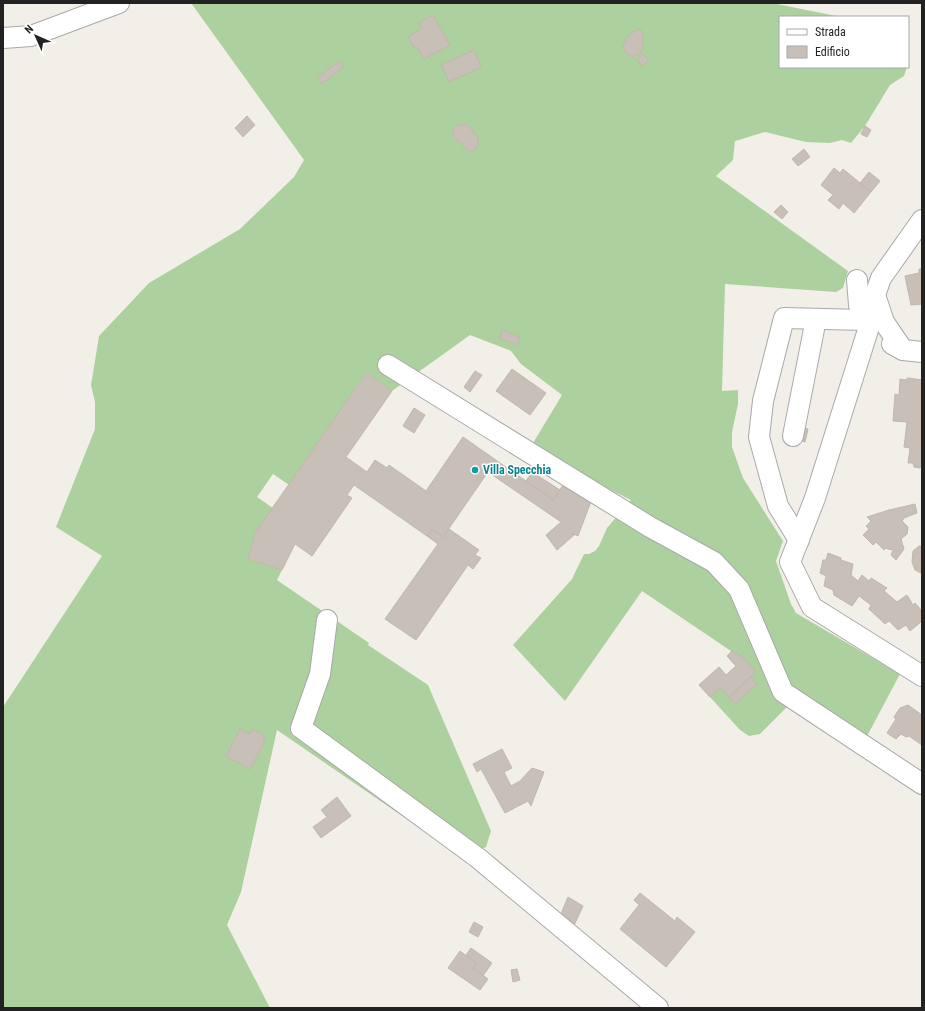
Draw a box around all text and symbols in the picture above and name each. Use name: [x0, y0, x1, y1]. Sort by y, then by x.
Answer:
north arrow: [16, 16, 56, 56]
legend: [779, 16, 909, 68]
text: N: [22, 22, 36, 36]
text: Strada: [815, 25, 846, 39]
text: Edificio: [815, 45, 850, 59]
place label: Villa Specchia: [483, 463, 552, 477]
marker: Villa Specchia: [470, 465, 480, 475]

